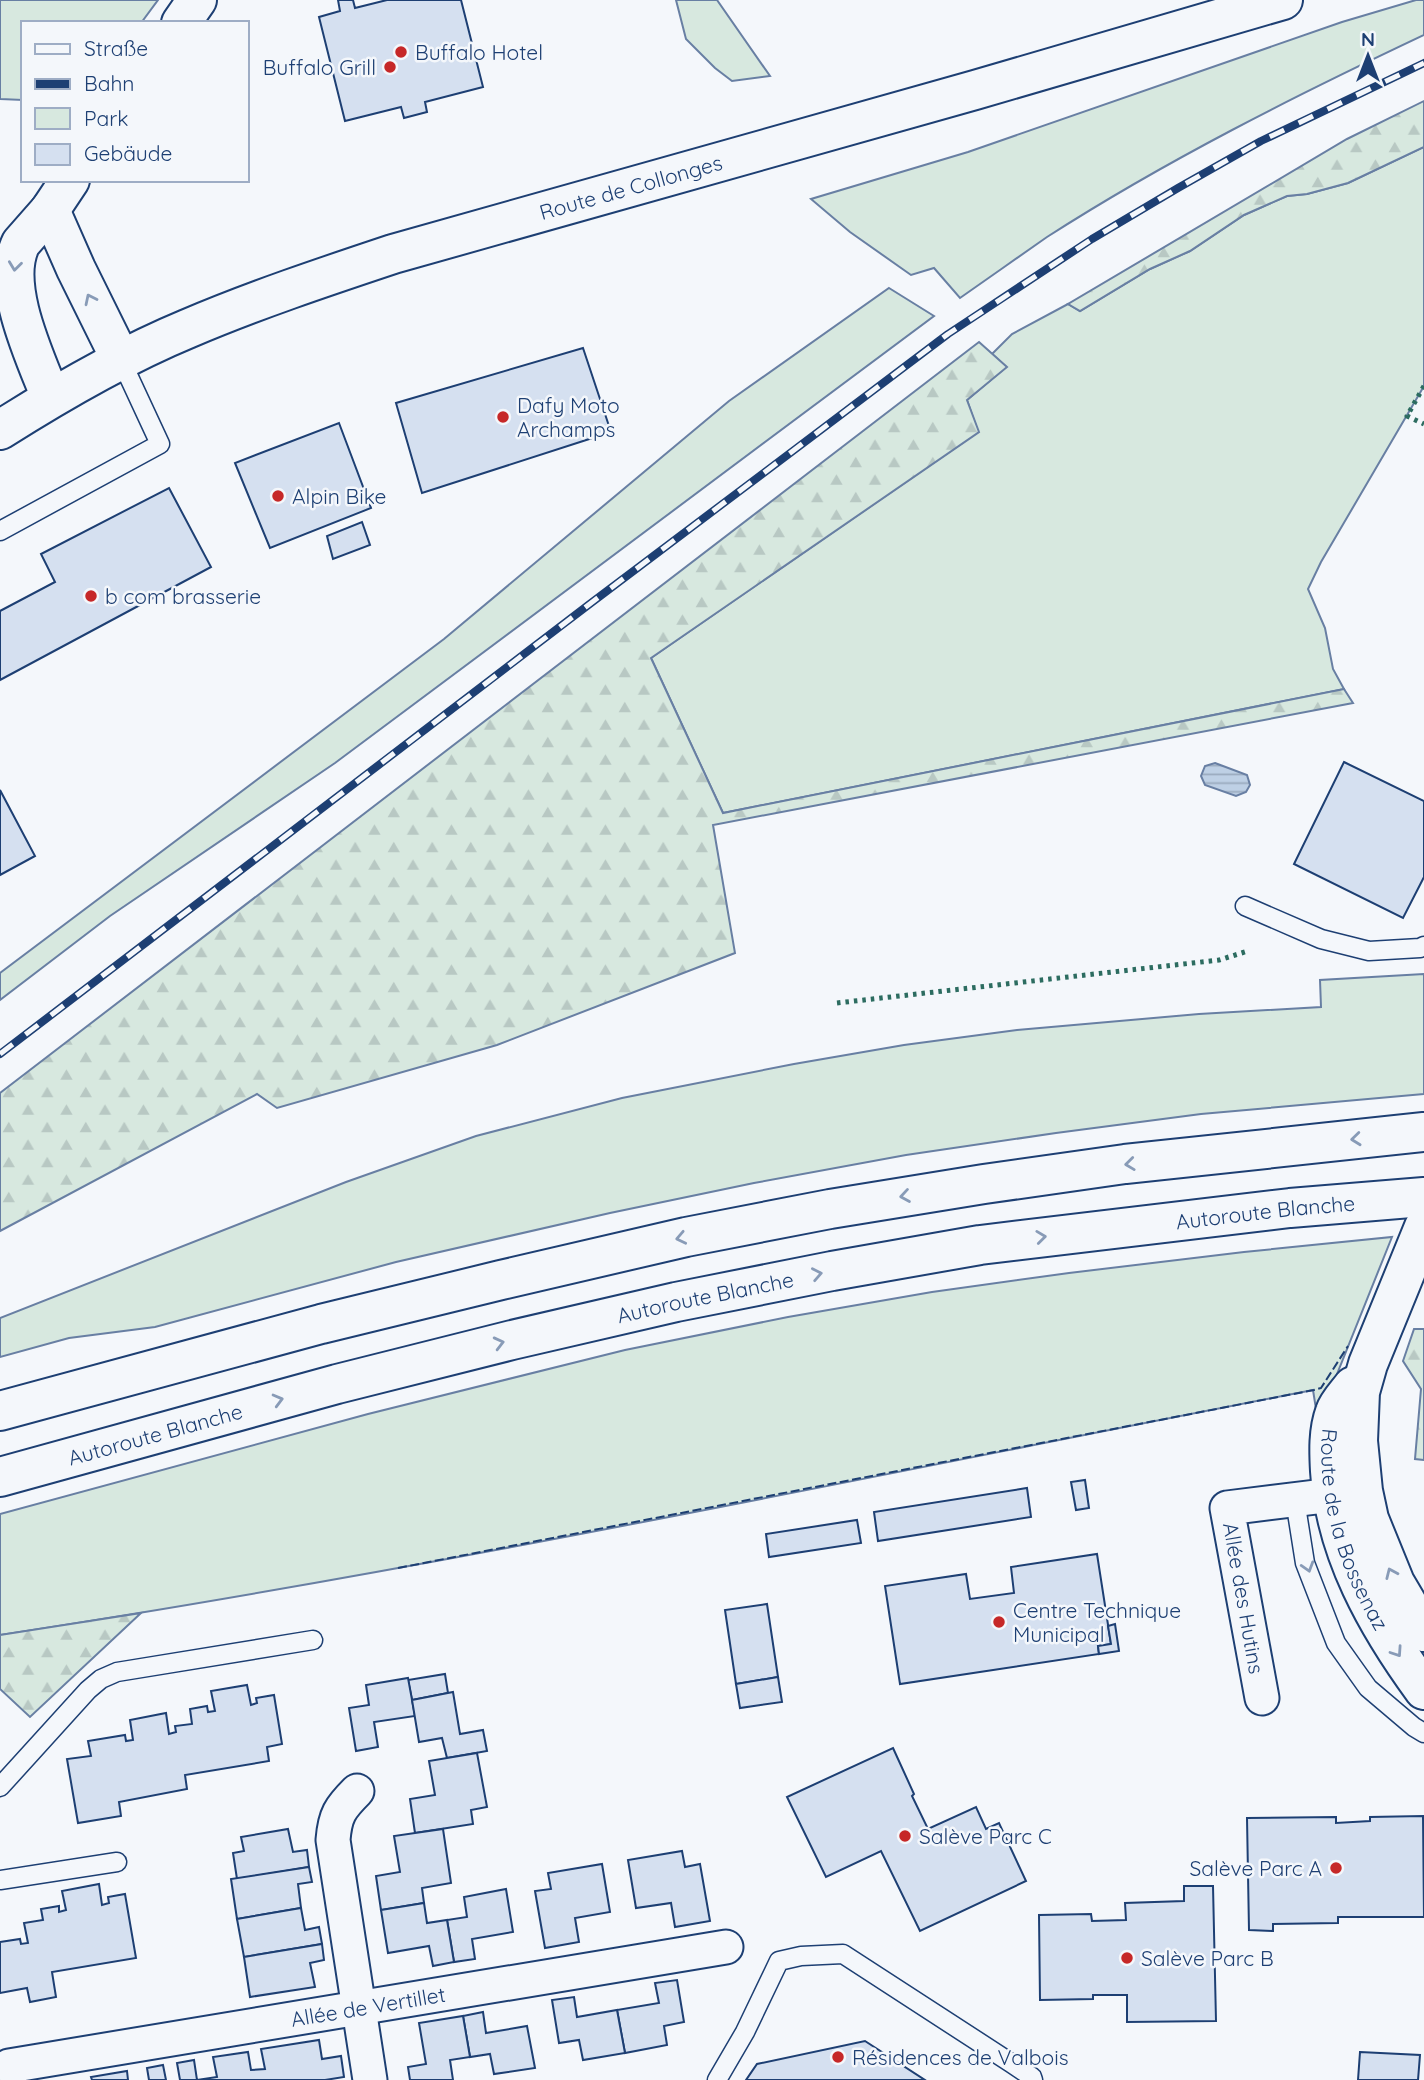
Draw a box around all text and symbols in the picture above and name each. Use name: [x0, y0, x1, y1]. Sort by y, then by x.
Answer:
legend: [21, 21, 248, 182]
north arrow: [1333, 21, 1403, 91]
text: N: [1361, 27, 1375, 51]
text: Straße: [84, 35, 148, 61]
place label: Buffalo Hotel: [415, 39, 543, 65]
marker: Buffalo Hotel: [393, 44, 409, 60]
place label: Buffalo Grill: [263, 54, 376, 80]
marker: Buffalo Grill: [382, 59, 398, 75]
text: Bahn: [84, 70, 134, 96]
text: Park: [84, 105, 128, 131]
text: Gebäude: [84, 140, 172, 166]
street label: Route de Collonges: [536, 149, 725, 225]
one-way arrow: [8, 260, 23, 272]
one-way arrow: [85, 294, 99, 306]
place label: Dafy Moto Archamps: [517, 392, 620, 442]
marker: Dafy Moto Archamps: [495, 409, 511, 425]
place label: Alpin Bike: [292, 483, 386, 509]
marker: Alpin Bike: [270, 488, 286, 504]
place label: b com brasserie: [105, 583, 261, 609]
marker: b com brasserie: [83, 588, 99, 604]
one-way arrow: [1350, 1132, 1362, 1147]
one-way arrow: [1124, 1156, 1136, 1171]
one-way arrow: [899, 1188, 911, 1203]
street label: Autoroute Blanche: [1174, 1190, 1356, 1235]
one-way arrow: [675, 1230, 687, 1245]
one-way arrow: [1035, 1230, 1047, 1245]
street label: Autoroute Blanche: [614, 1266, 796, 1328]
one-way arrow: [811, 1267, 823, 1282]
one-way arrow: [493, 1337, 505, 1351]
one-way arrow: [272, 1394, 284, 1408]
street label: Autoroute Blanche: [65, 1398, 245, 1471]
street label: Route de la Bossenaz: [1316, 1428, 1394, 1635]
street label: Allée des Hutins: [1218, 1520, 1270, 1676]
one-way arrow: [1299, 1560, 1314, 1572]
one-way arrow: [1385, 1568, 1399, 1580]
place label: Centre Technique Municipal: [1013, 1597, 1181, 1647]
marker: Centre Technique Municipal: [991, 1614, 1007, 1630]
one-way arrow: [1389, 1644, 1401, 1657]
place label: Salève Parc C: [919, 1823, 1052, 1849]
marker: Salève Parc C: [897, 1828, 913, 1844]
place label: Salève Parc A: [1190, 1855, 1322, 1881]
marker: Salève Parc A: [1328, 1860, 1344, 1876]
place label: Salève Parc B: [1141, 1945, 1274, 1971]
marker: Salève Parc B: [1119, 1950, 1135, 1966]
street label: Allée de Vertillet: [289, 1981, 447, 2032]
place label: Résidences de Valbois: [852, 2044, 1069, 2070]
marker: Résidences de Valbois: [830, 2049, 846, 2065]

